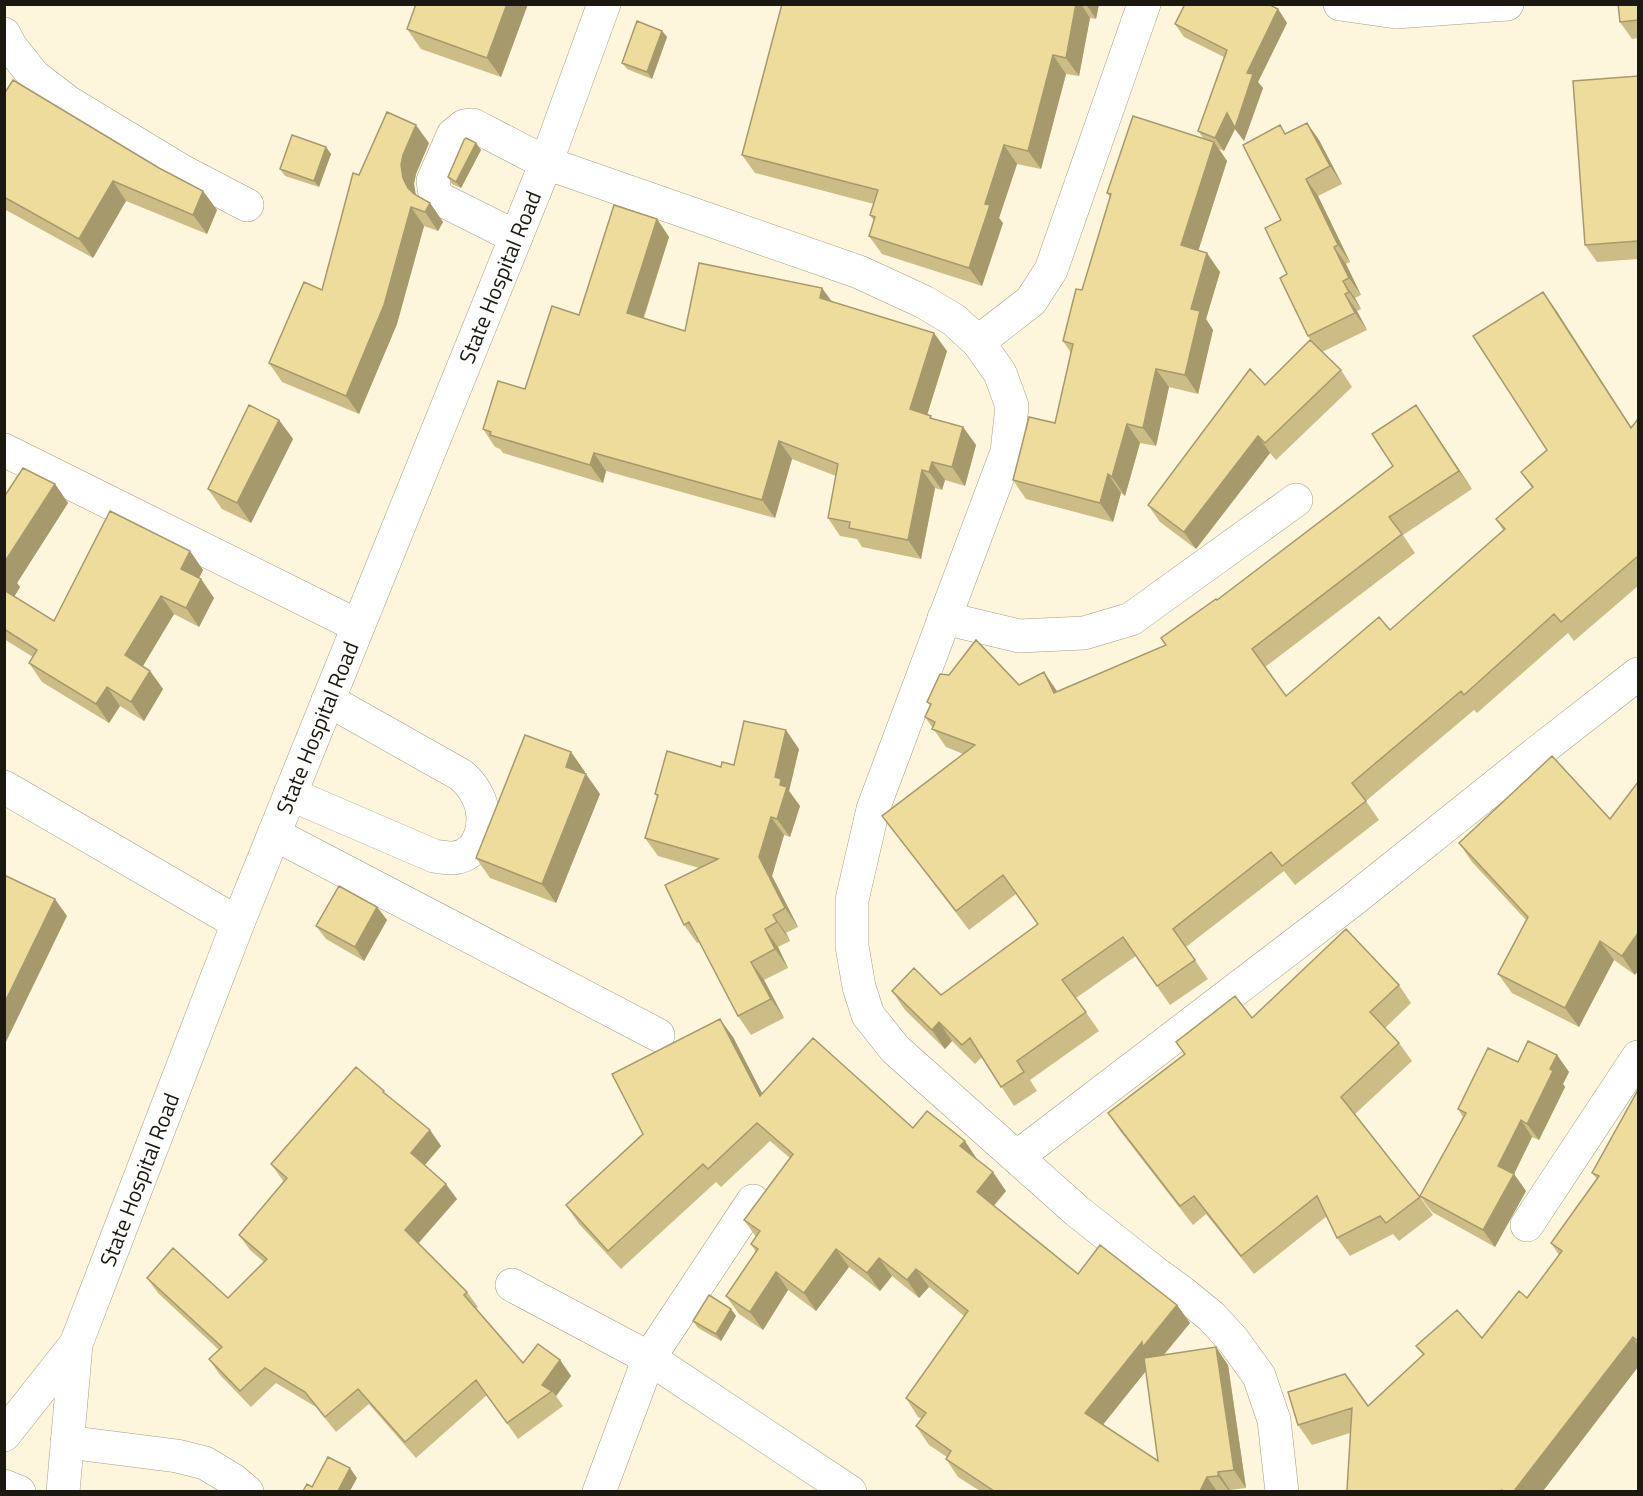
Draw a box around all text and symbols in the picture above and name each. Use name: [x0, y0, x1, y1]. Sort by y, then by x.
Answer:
street label: State Hospital Road: [450, 186, 550, 369]
street label: State Hospital Road: [267, 636, 367, 819]
street label: State Hospital Road: [90, 1088, 188, 1272]

